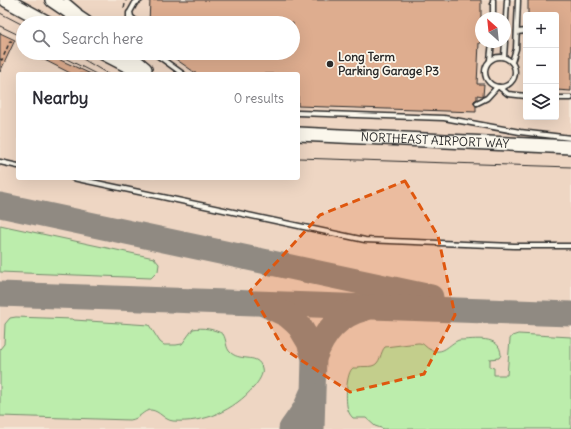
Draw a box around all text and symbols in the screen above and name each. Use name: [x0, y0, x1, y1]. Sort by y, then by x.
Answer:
north arrow: [475, 12, 511, 48]
map controls: [523, 12, 559, 120]
button: +: [523, 12, 559, 48]
search box: [16, 16, 300, 60]
icon: search: [30, 27, 52, 49]
text: Search here: [62, 29, 143, 48]
button: −: [523, 48, 559, 84]
place label: Long Term Parking Garage P3: [338, 49, 439, 79]
marker: Long Term Parking Garage P3: [325, 59, 335, 69]
button: layers: [523, 84, 559, 120]
text: Nearby: [32, 87, 88, 109]
text: 0 results: [234, 90, 284, 107]
street label: NORTHEAST AIRPORT WAY: [360, 129, 510, 151]

